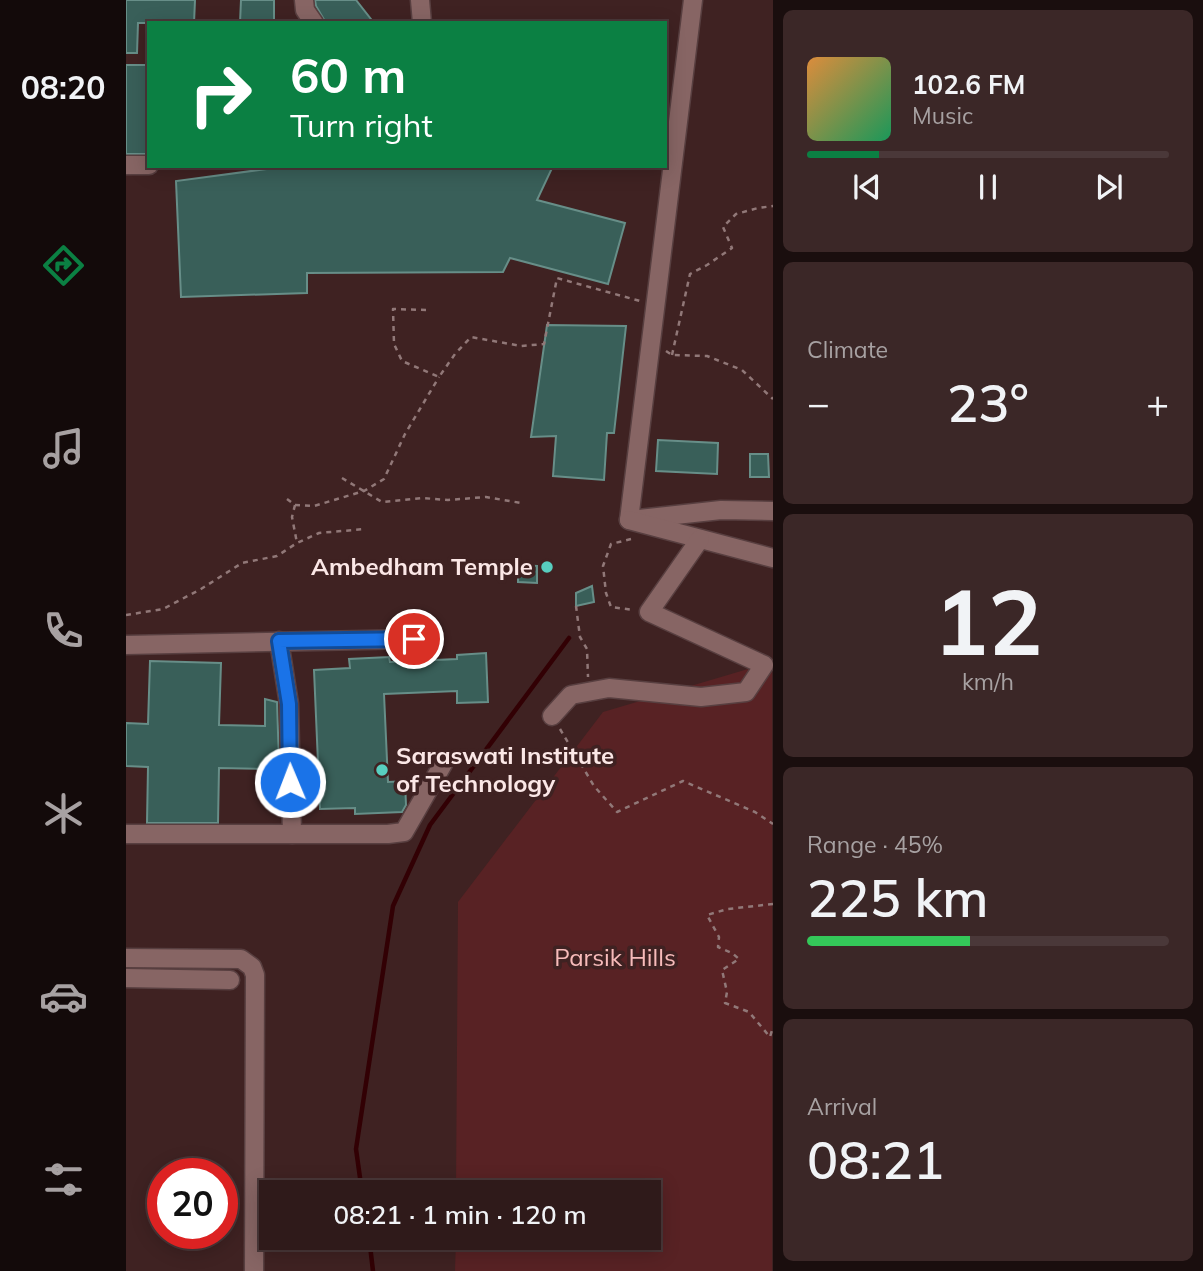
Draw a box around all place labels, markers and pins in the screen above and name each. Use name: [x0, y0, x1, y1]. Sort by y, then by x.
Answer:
place label: Ambedham Temple: [311, 551, 533, 581]
marker: Ambedham Temple: [539, 559, 555, 575]
pin: [384, 609, 444, 669]
place label: Saraswati Institute of Technology: [396, 740, 614, 798]
marker: Saraswati Institute of Technology: [374, 762, 390, 778]

